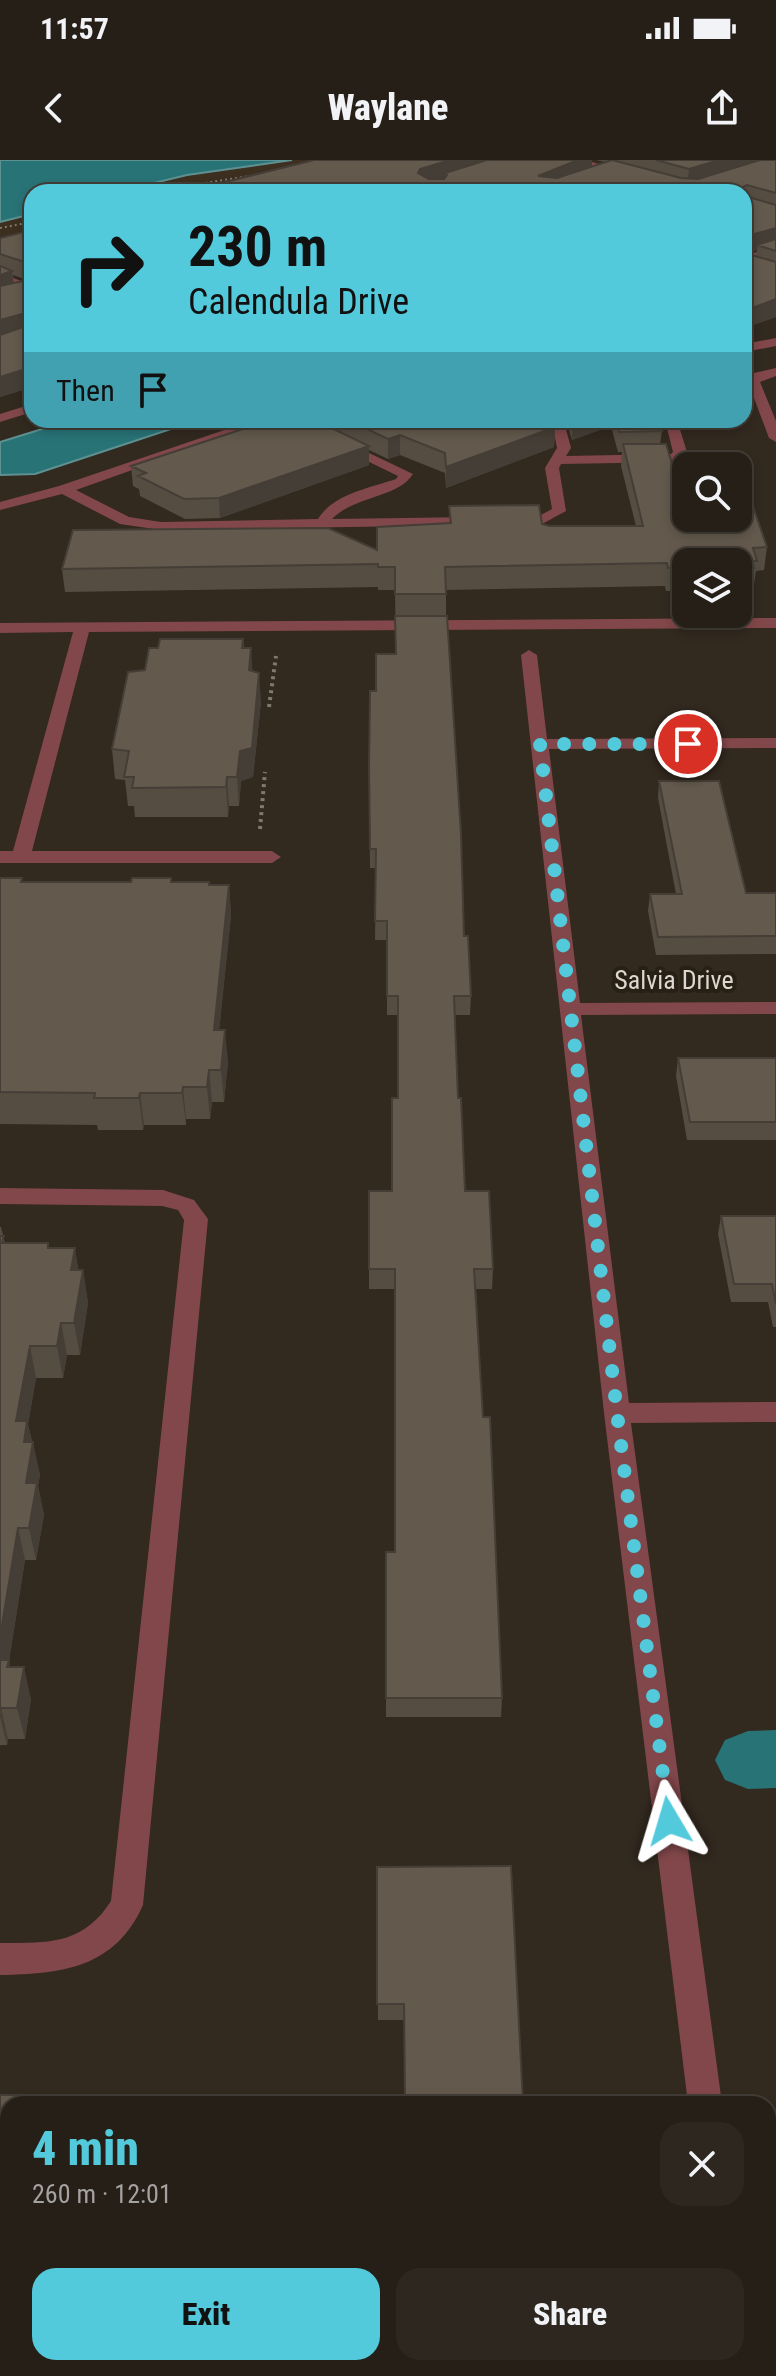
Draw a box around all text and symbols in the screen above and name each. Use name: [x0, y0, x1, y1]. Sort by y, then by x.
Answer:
text: 11:57: [40, 11, 109, 46]
icon: back: [32, 86, 76, 130]
icon: share: [700, 86, 744, 130]
text: Waylane: [328, 87, 448, 129]
text: 230 m: [188, 214, 327, 280]
icon: right: [56, 216, 160, 320]
text: Calendula Drive: [188, 281, 409, 323]
icon: arrive: [131, 368, 175, 412]
text: Then: [56, 373, 115, 408]
map controls: [672, 452, 752, 628]
button: search: [672, 452, 752, 532]
button: layers: [672, 548, 752, 628]
pin: [654, 710, 722, 778]
icon: arrive: [666, 722, 710, 766]
street label: Salvia Drive: [614, 965, 734, 995]
position arrow: [627, 1779, 711, 1863]
text: 4 min: [32, 2120, 139, 2177]
button: close: [660, 2122, 744, 2206]
text: 260 m · 12:01: [32, 2179, 172, 2209]
button: Exit: [32, 2268, 380, 2360]
button: Share: [396, 2268, 744, 2360]

